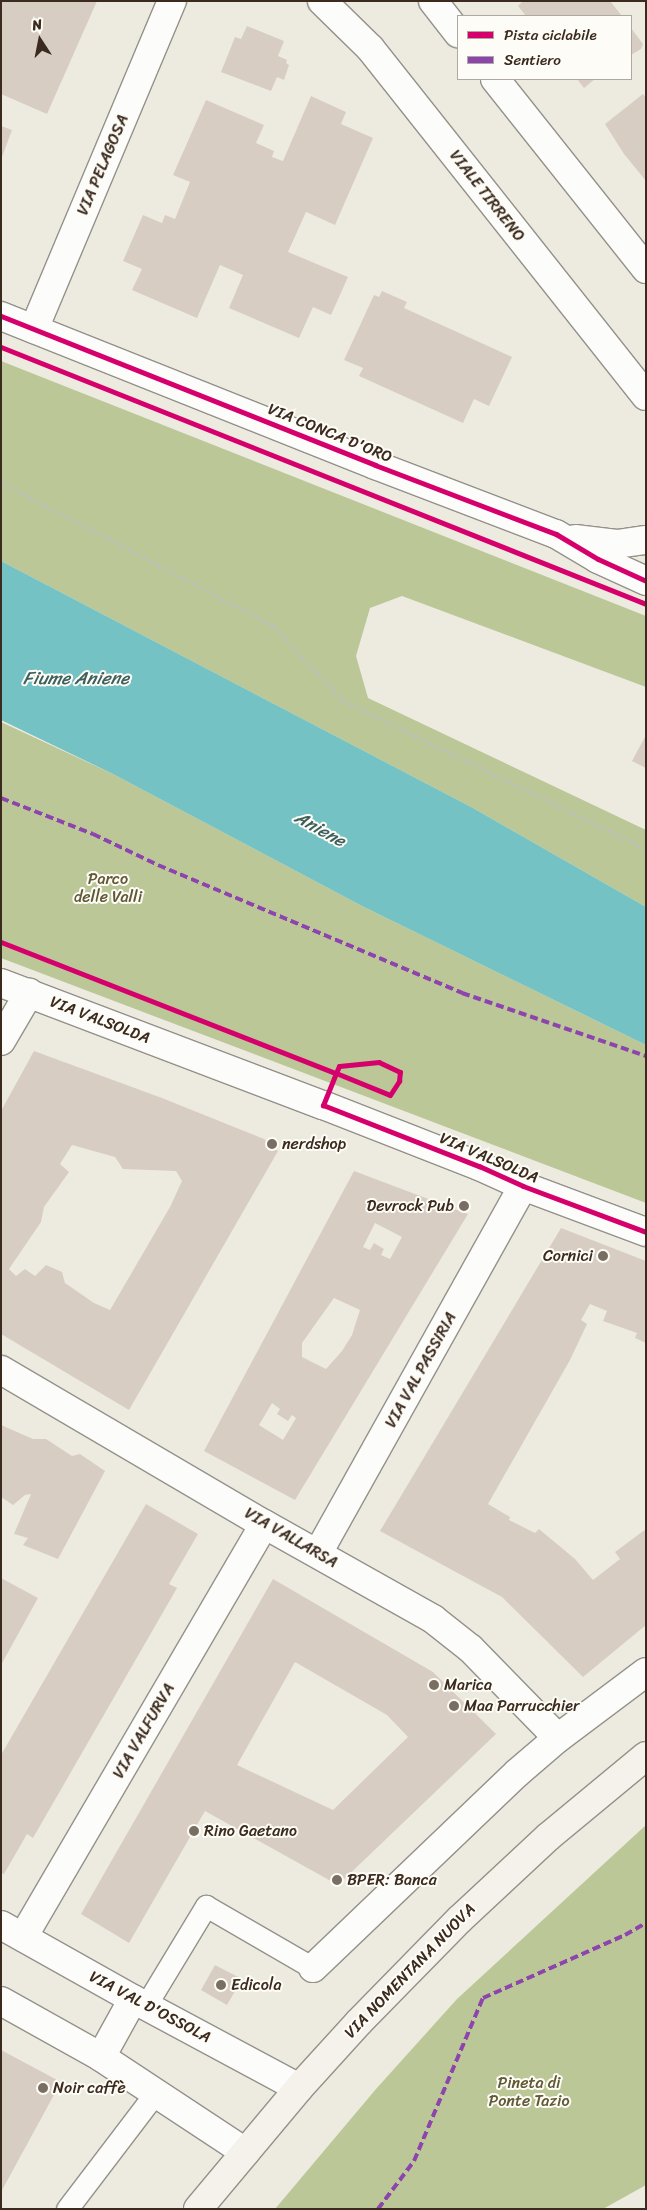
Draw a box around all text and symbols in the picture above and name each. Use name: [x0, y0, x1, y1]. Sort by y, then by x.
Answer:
text: N: [30, 12, 44, 38]
north arrow: [15, 15, 65, 65]
legend: [457, 15, 632, 80]
text: Pista ciclabile: [504, 22, 597, 48]
text: Sentiero: [504, 47, 561, 73]
street label: VIA PELAGOSA: [73, 112, 133, 218]
street label: VIALE TIRRENO: [445, 146, 529, 246]
street label: VIA CONCA D'ORO: [265, 399, 395, 467]
water label: Fiume Aniene: [23, 667, 129, 689]
water label: Aniene: [291, 806, 349, 852]
park label: Parco delle Valli: [74, 869, 142, 907]
street label: VIA VALSOLDA: [49, 993, 151, 1047]
street label: VIA VALSOLDA: [438, 1129, 540, 1187]
place label: nerdshop: [282, 1134, 346, 1154]
marker: nerdshop: [266, 1138, 278, 1150]
place label: Devrock Pub: [366, 1196, 454, 1216]
marker: Devrock Pub: [458, 1200, 470, 1212]
place label: Cornici: [543, 1246, 593, 1266]
marker: Cornici: [597, 1250, 609, 1262]
street label: VIA VAL PASSIRIA: [382, 1310, 460, 1430]
street label: VIA VALLARSA: [241, 1504, 341, 1572]
place label: Marica: [444, 1675, 492, 1695]
marker: Marica: [428, 1679, 440, 1691]
street label: VIA VALFURVA: [110, 1681, 178, 1781]
place label: Maa Parrucchier: [464, 1696, 580, 1716]
marker: Maa Parrucchier: [448, 1700, 460, 1712]
place label: Rino Gaetano: [204, 1821, 297, 1841]
marker: Rino Gaetano: [188, 1825, 200, 1837]
place label: BPER: Banca: [347, 1870, 437, 1890]
marker: BPER: Banca: [331, 1874, 343, 1886]
street label: VIA NOMENTANA NUOVA: [340, 1899, 480, 2043]
street label: VIA VAL D'OSSOLA: [87, 1967, 213, 2047]
place label: Edicola: [231, 1975, 281, 1995]
marker: Edicola: [215, 1979, 227, 1991]
park label: Pineta di Ponte Tazio: [488, 2073, 570, 2111]
place label: Noir caffè: [53, 2078, 126, 2098]
marker: Noir caffè: [37, 2082, 49, 2094]

